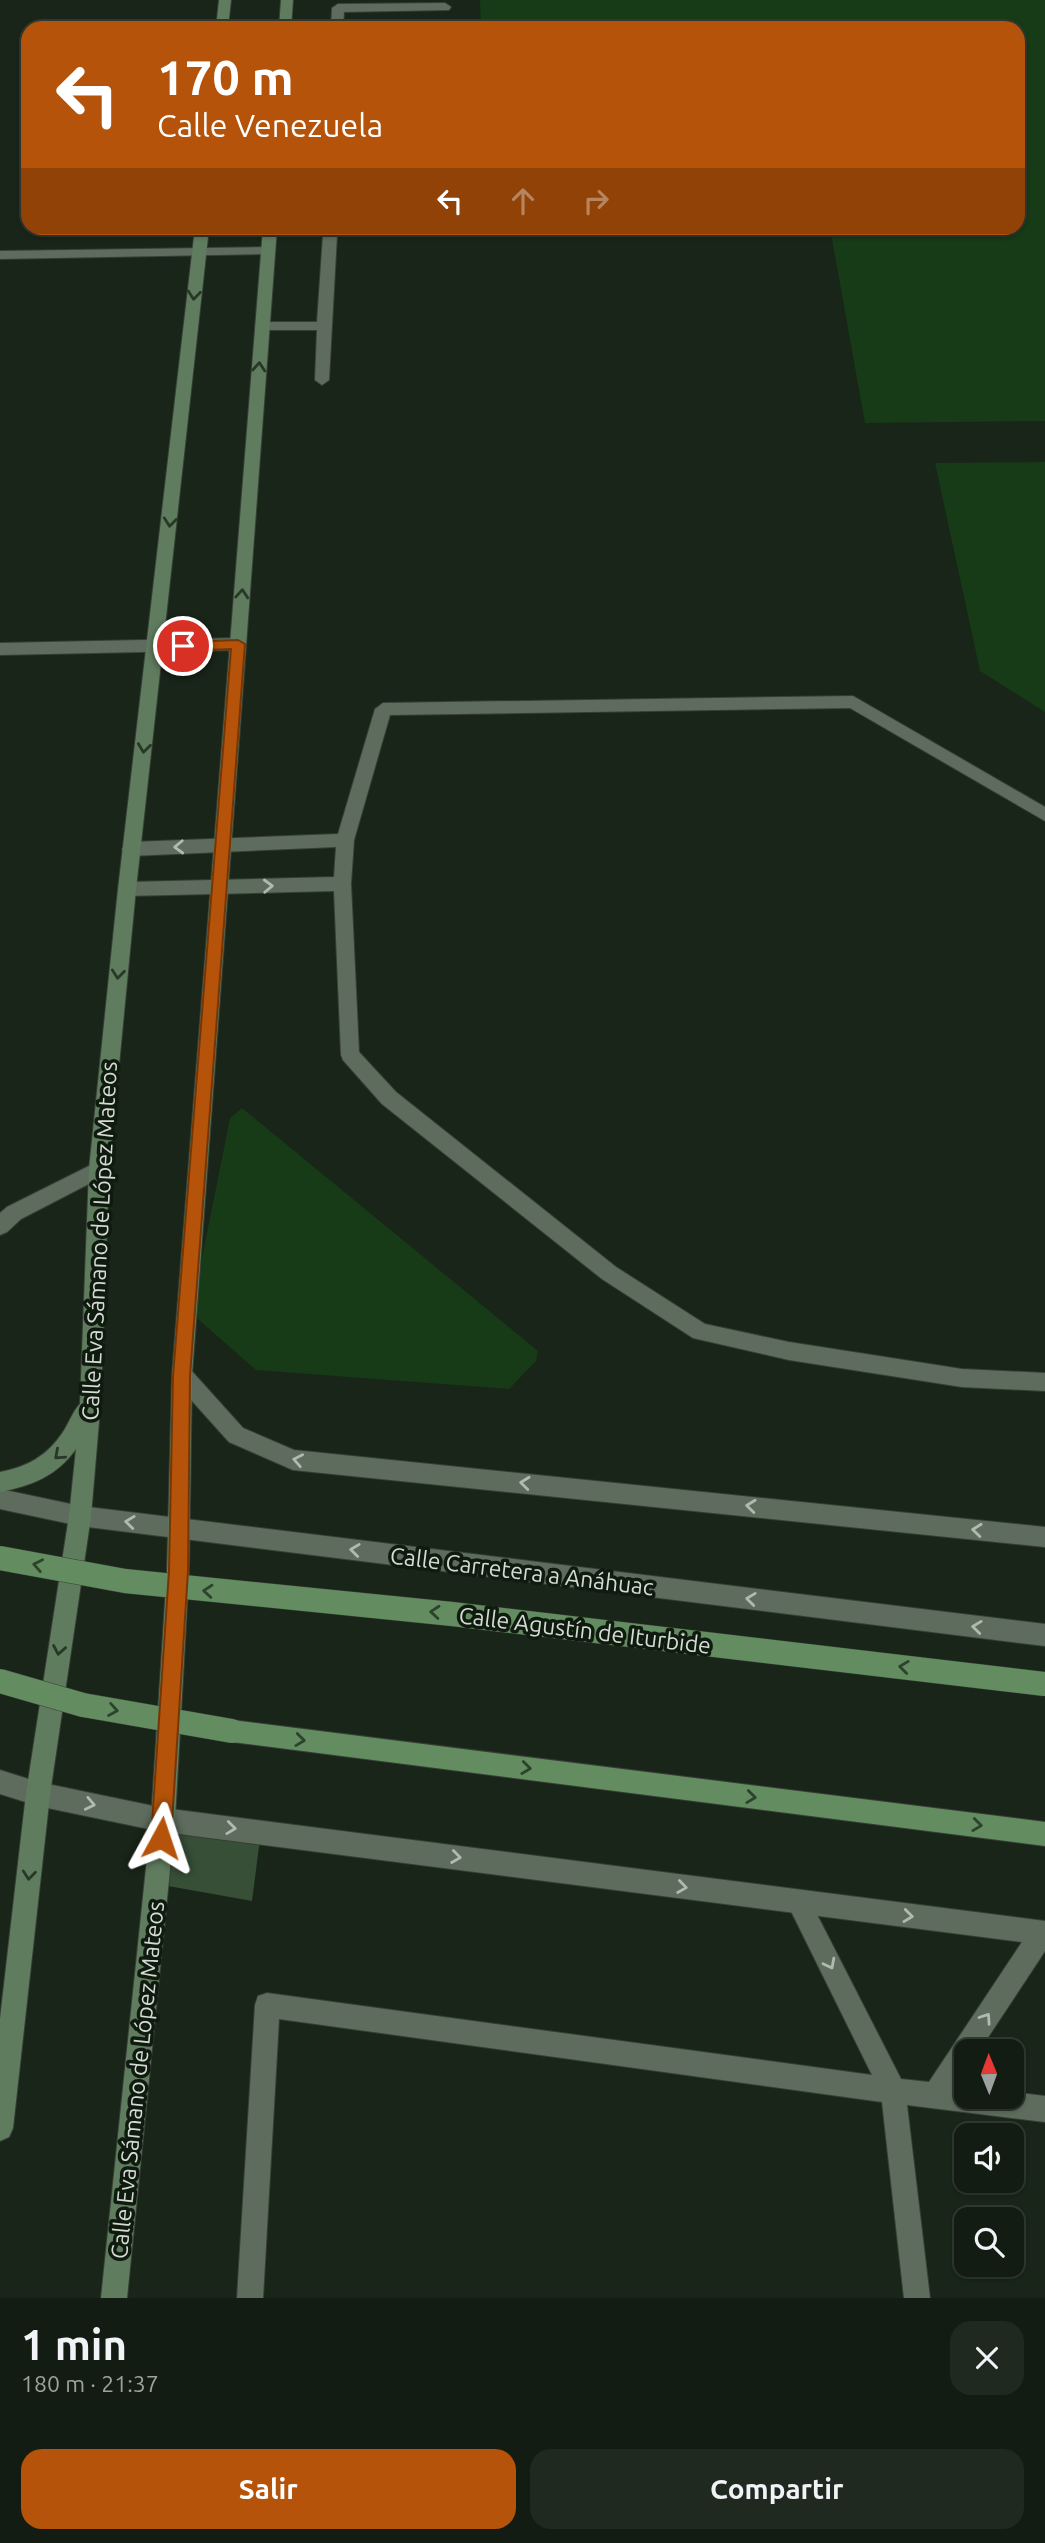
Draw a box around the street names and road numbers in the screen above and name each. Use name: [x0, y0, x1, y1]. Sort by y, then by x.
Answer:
street label: Calle Eva Sámano de López Mateos: [77, 1061, 121, 1421]
street label: Calle Carretera a Anáhuac: [389, 1542, 655, 1600]
street label: Calle Agustín de Iturbide: [458, 1602, 712, 1658]
street label: Calle Eva Sámano de López Mateos: [106, 1900, 168, 2260]

